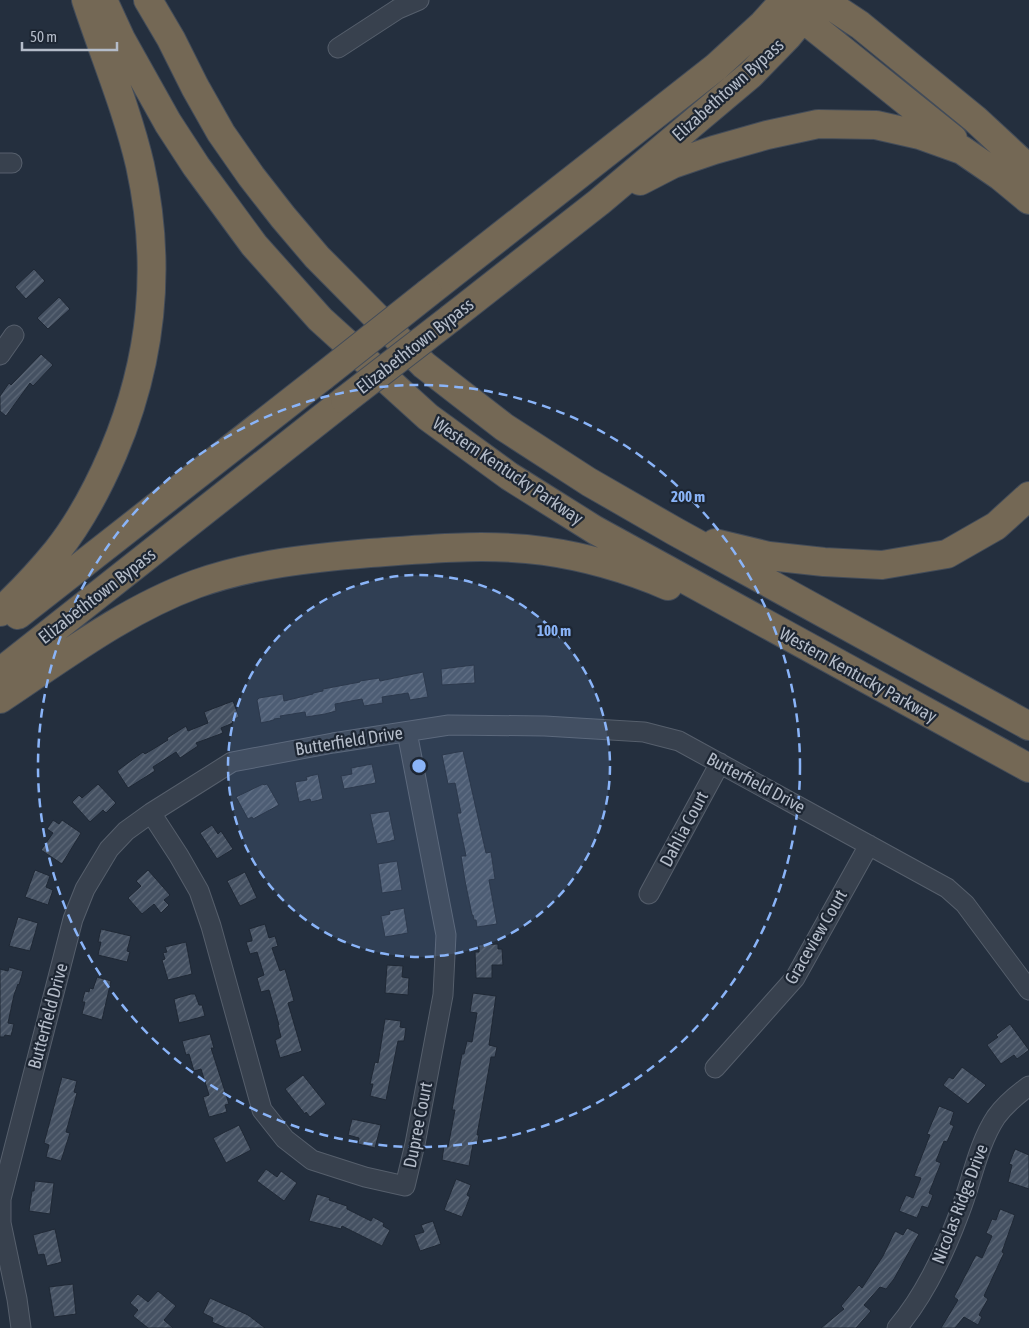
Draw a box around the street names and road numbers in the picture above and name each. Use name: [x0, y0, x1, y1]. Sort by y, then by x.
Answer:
street label: Elizabethtown Bypass: [668, 34, 788, 145]
street label: Elizabethtown Bypass: [352, 293, 477, 398]
street label: Western Kentucky Parkway: [429, 412, 587, 529]
street label: Elizabethtown Bypass: [34, 543, 159, 648]
street label: Western Kentucky Parkway: [776, 623, 941, 727]
street label: Butterfield Drive: [294, 722, 404, 759]
street label: Butterfield Drive: [703, 748, 809, 817]
street label: Dahlia Court: [655, 787, 712, 870]
street label: Graceview Court: [780, 886, 851, 988]
street label: Butterfield Drive: [23, 961, 72, 1071]
street label: Dupree Court: [399, 1080, 436, 1170]
street label: Nicolas Ridge Drive: [927, 1141, 992, 1267]

